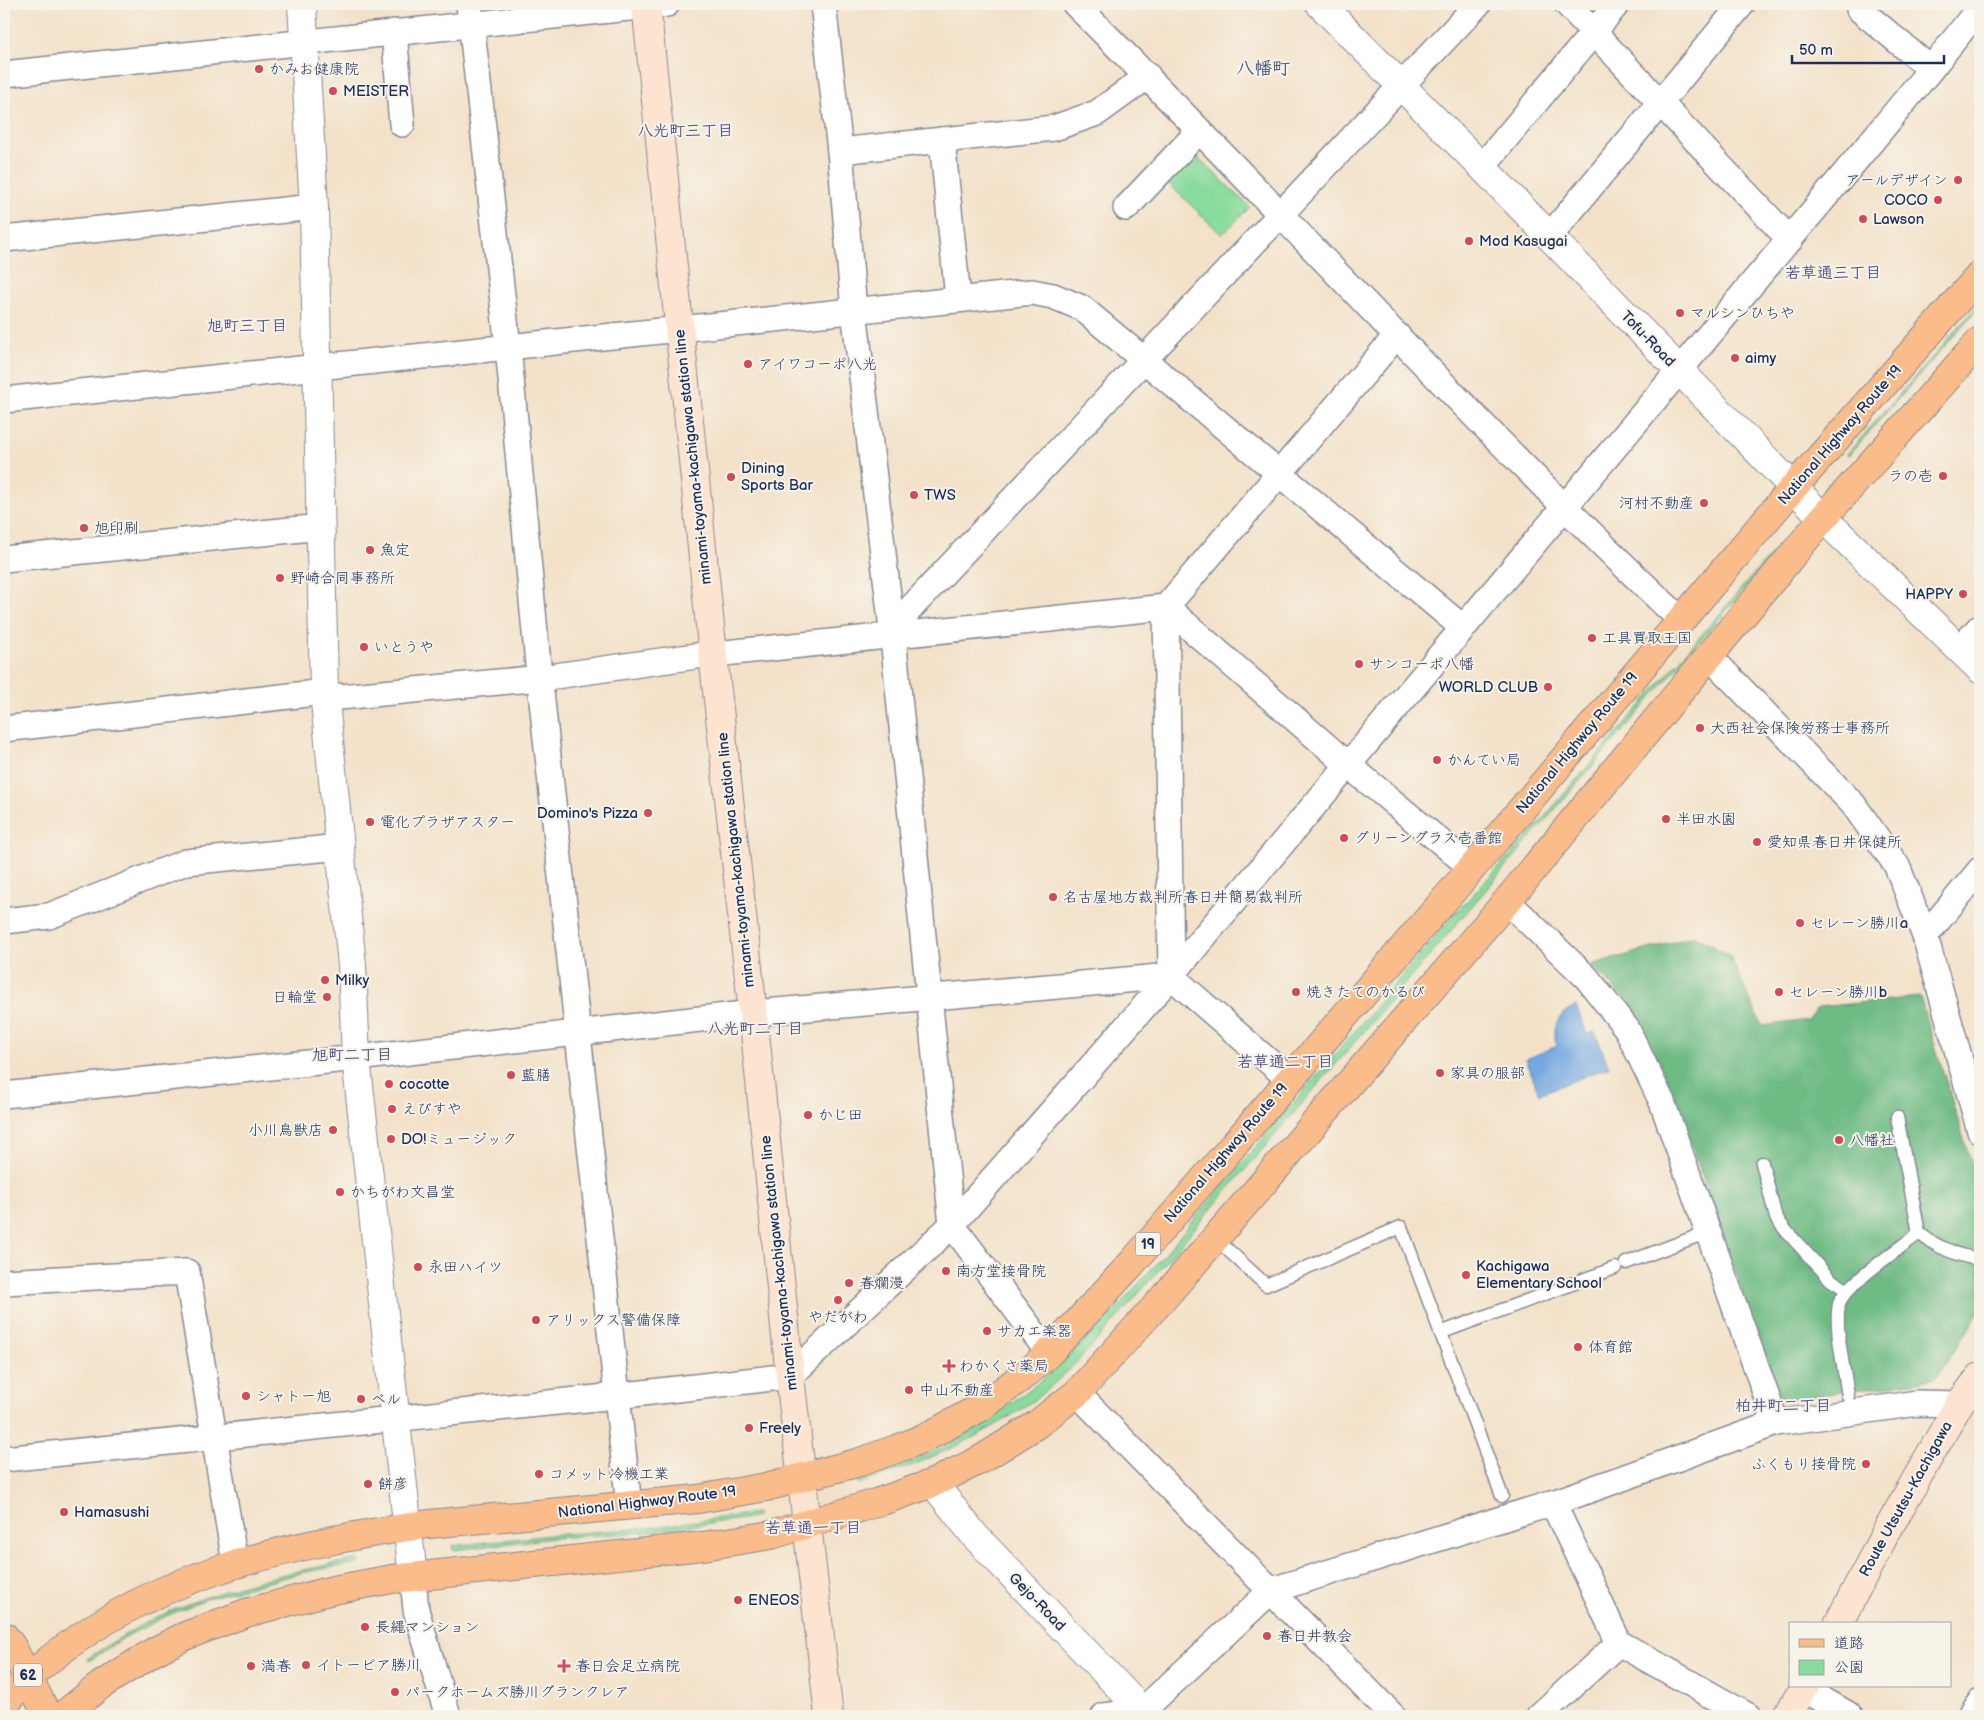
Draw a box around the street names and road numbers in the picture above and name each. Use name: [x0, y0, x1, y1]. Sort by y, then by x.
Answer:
street label: Tofu-Road: [1617, 307, 1679, 371]
street label: minami-toyama-kachigawa station line: [670, 328, 716, 586]
street label: National Highway Route 19: [1774, 361, 1906, 509]
street label: National Highway Route 19: [1512, 668, 1642, 818]
street label: minami-toyama-kachigawa station line: [713, 731, 759, 989]
street label: National Highway Route 19: [1160, 1079, 1292, 1227]
street label: minami-toyama-kachigawa station line: [756, 1134, 802, 1392]
road number: 19: [1136, 1232, 1160, 1256]
street label: Route Utsutsu-Kachigawa: [1855, 1418, 1957, 1580]
street label: National Highway Route 19: [557, 1482, 737, 1522]
street label: Gejo-Road: [1004, 1569, 1070, 1635]
road number: 62: [14, 1664, 42, 1686]

